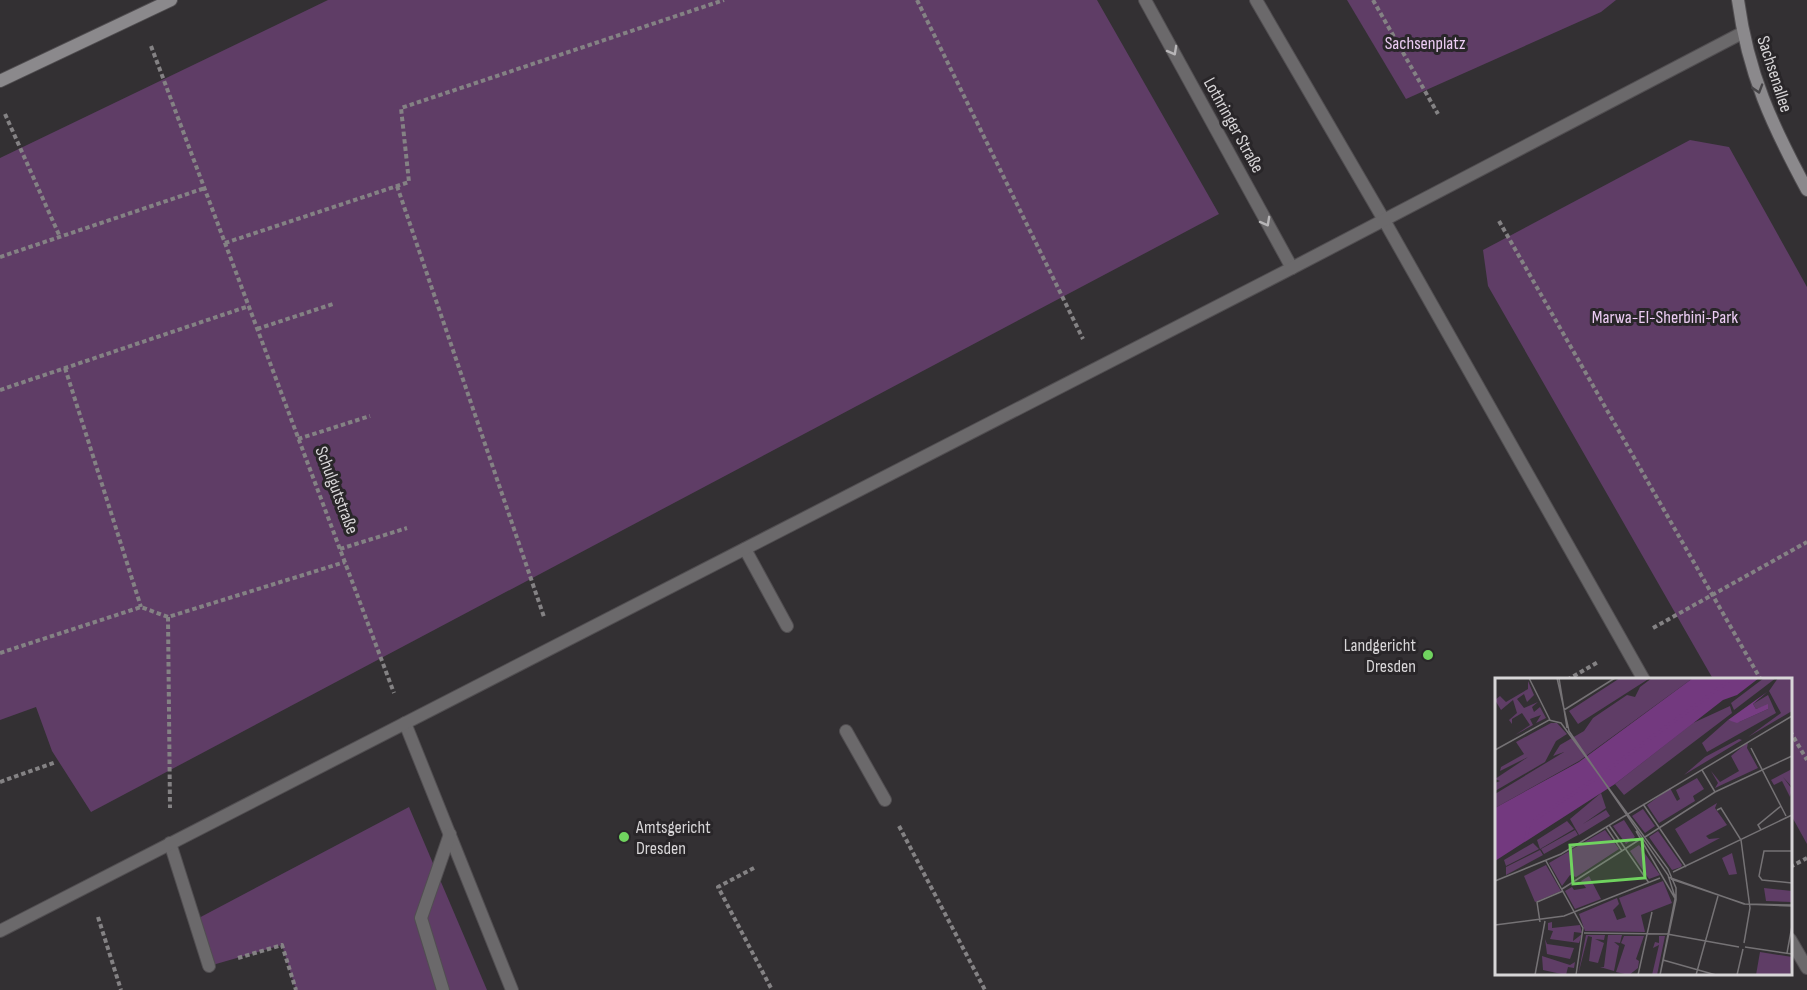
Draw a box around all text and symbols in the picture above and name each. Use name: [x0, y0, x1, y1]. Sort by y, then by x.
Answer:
park label: Sachsenplatz: [1385, 33, 1466, 54]
street label: Sachsenallee: [1752, 33, 1797, 115]
one-way arrow: [1166, 45, 1177, 55]
street label: Lothringer Straße: [1199, 74, 1268, 176]
one-way arrow: [1751, 83, 1763, 94]
one-way arrow: [1259, 216, 1271, 226]
park label: Marwa-El-Sherbini-Park: [1592, 307, 1738, 328]
street label: Schulgutstraße: [310, 443, 363, 537]
place label: Landgericht Dresden: [1344, 635, 1417, 677]
marker: Landgericht Dresden: [1421, 648, 1435, 662]
inset map: [1495, 678, 1792, 975]
place label: Amtsgericht Dresden: [635, 817, 711, 859]
marker: Amtsgericht Dresden: [617, 830, 631, 844]

